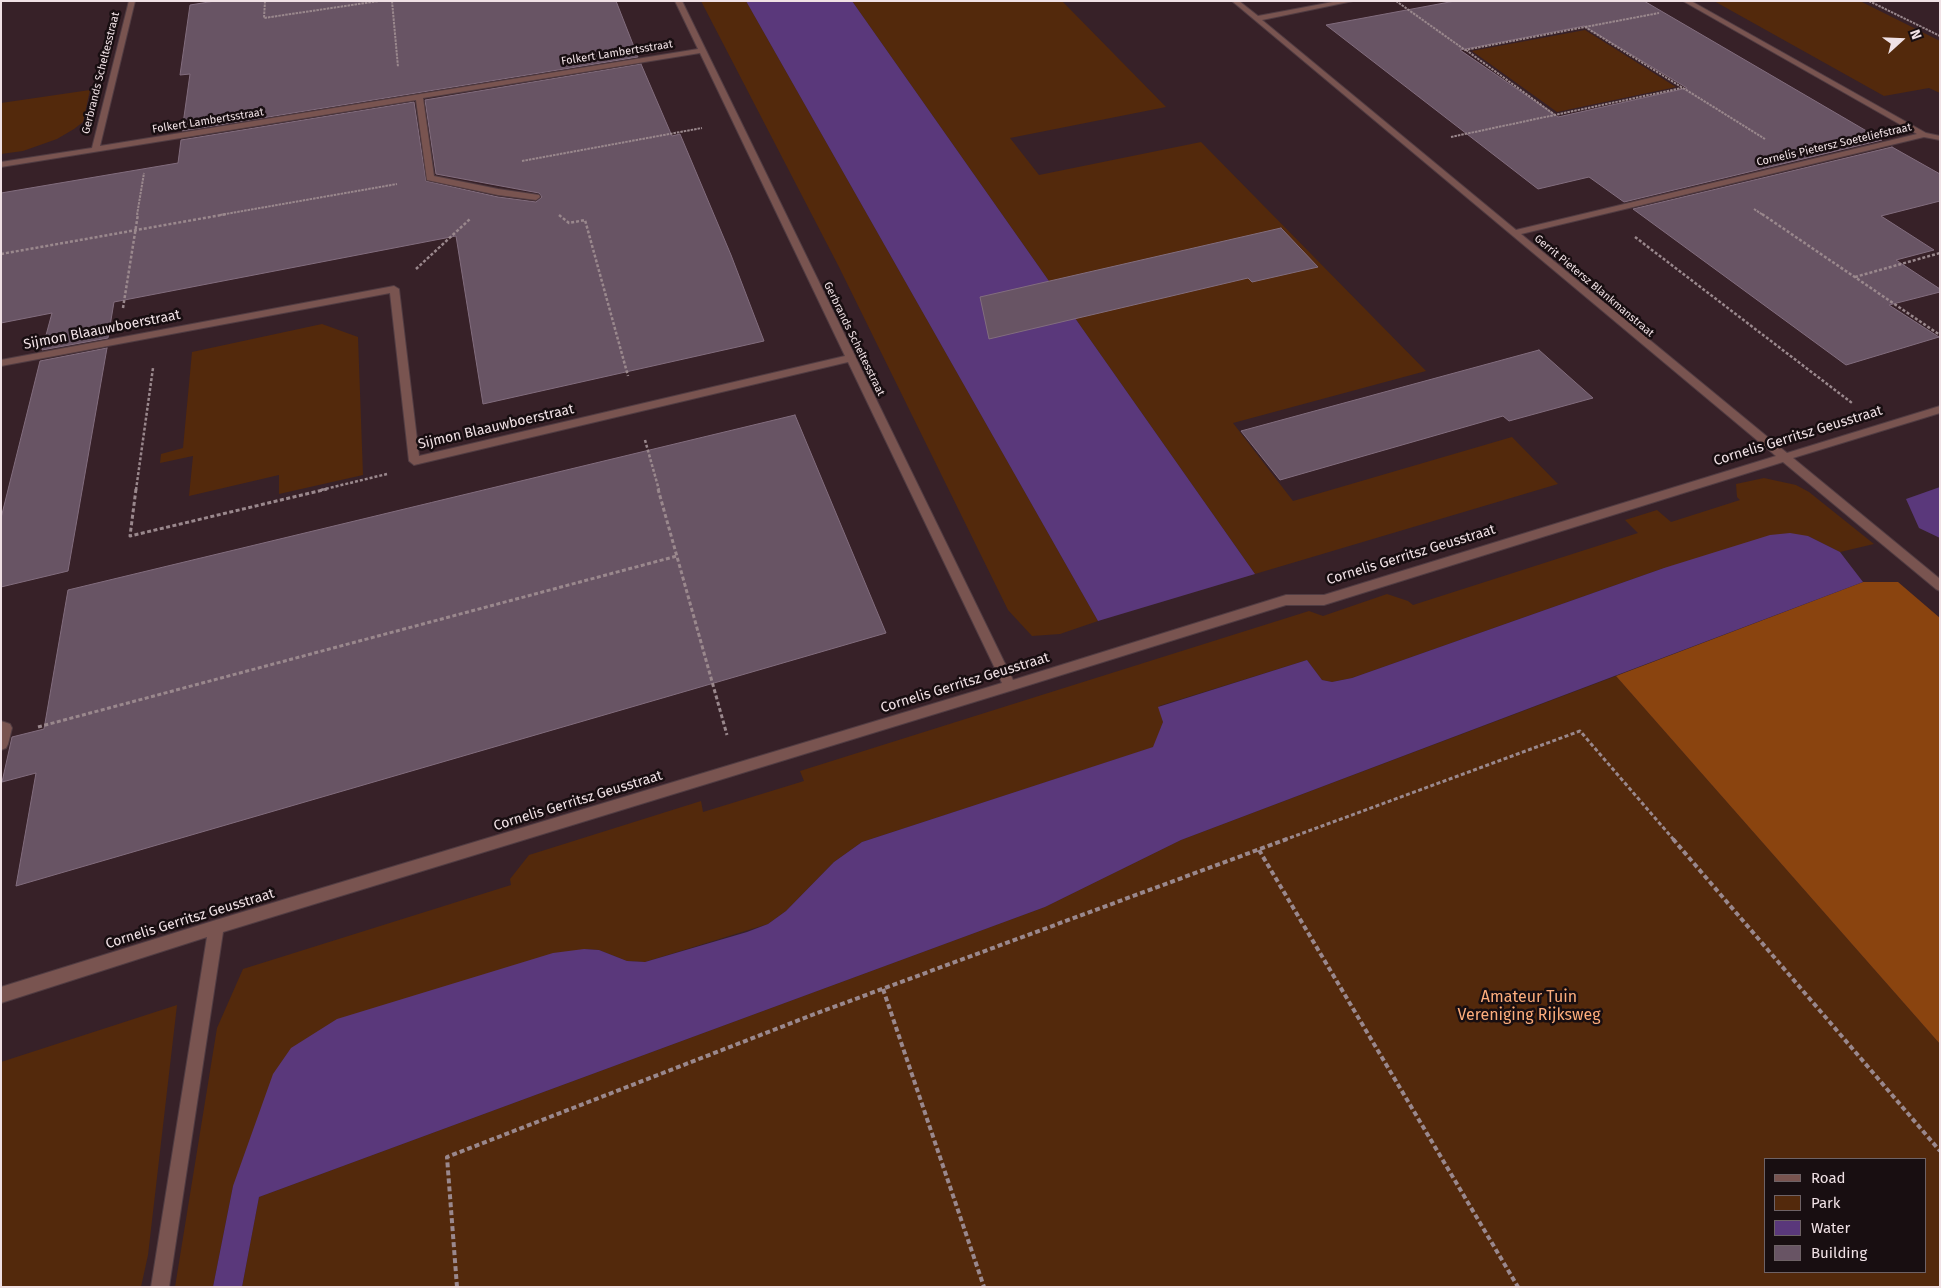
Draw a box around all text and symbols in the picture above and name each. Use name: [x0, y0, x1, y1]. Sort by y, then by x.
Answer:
street label: Gerbrands Scheltesstraat: [79, 11, 123, 135]
north arrow: [1876, 15, 1926, 65]
text: N: [1906, 27, 1925, 42]
street label: Folkert Lambertsstraat: [560, 38, 674, 68]
street label: Folkert Lambertsstraat: [151, 106, 265, 136]
street label: Cornelis Pietersz Soeteliefstraat: [1755, 121, 1913, 169]
street label: Gerrit Pietersz Blankmanstraat: [1531, 232, 1657, 340]
street label: Gerbrands Scheltesstraat: [821, 280, 887, 398]
street label: Sijmon Blaauwboerstraat: [22, 307, 182, 353]
street label: Sijmon Blaauwboerstraat: [416, 401, 576, 453]
street label: Cornelis Gerritsz Geusstraat: [1712, 402, 1884, 470]
street label: Cornelis Gerritsz Geusstraat: [1325, 521, 1497, 589]
street label: Cornelis Gerritsz Geusstraat: [879, 649, 1051, 717]
street label: Cornelis Gerritsz Geusstraat: [492, 767, 664, 835]
street label: Cornelis Gerritsz Geusstraat: [104, 885, 276, 953]
park label: Amateur Tuin Vereniging Rijksweg: [1458, 988, 1600, 1026]
legend: [1764, 1158, 1926, 1273]
text: Road: [1811, 1169, 1846, 1187]
text: Park: [1811, 1194, 1841, 1212]
text: Water: [1811, 1219, 1850, 1237]
text: Building: [1811, 1244, 1867, 1262]

